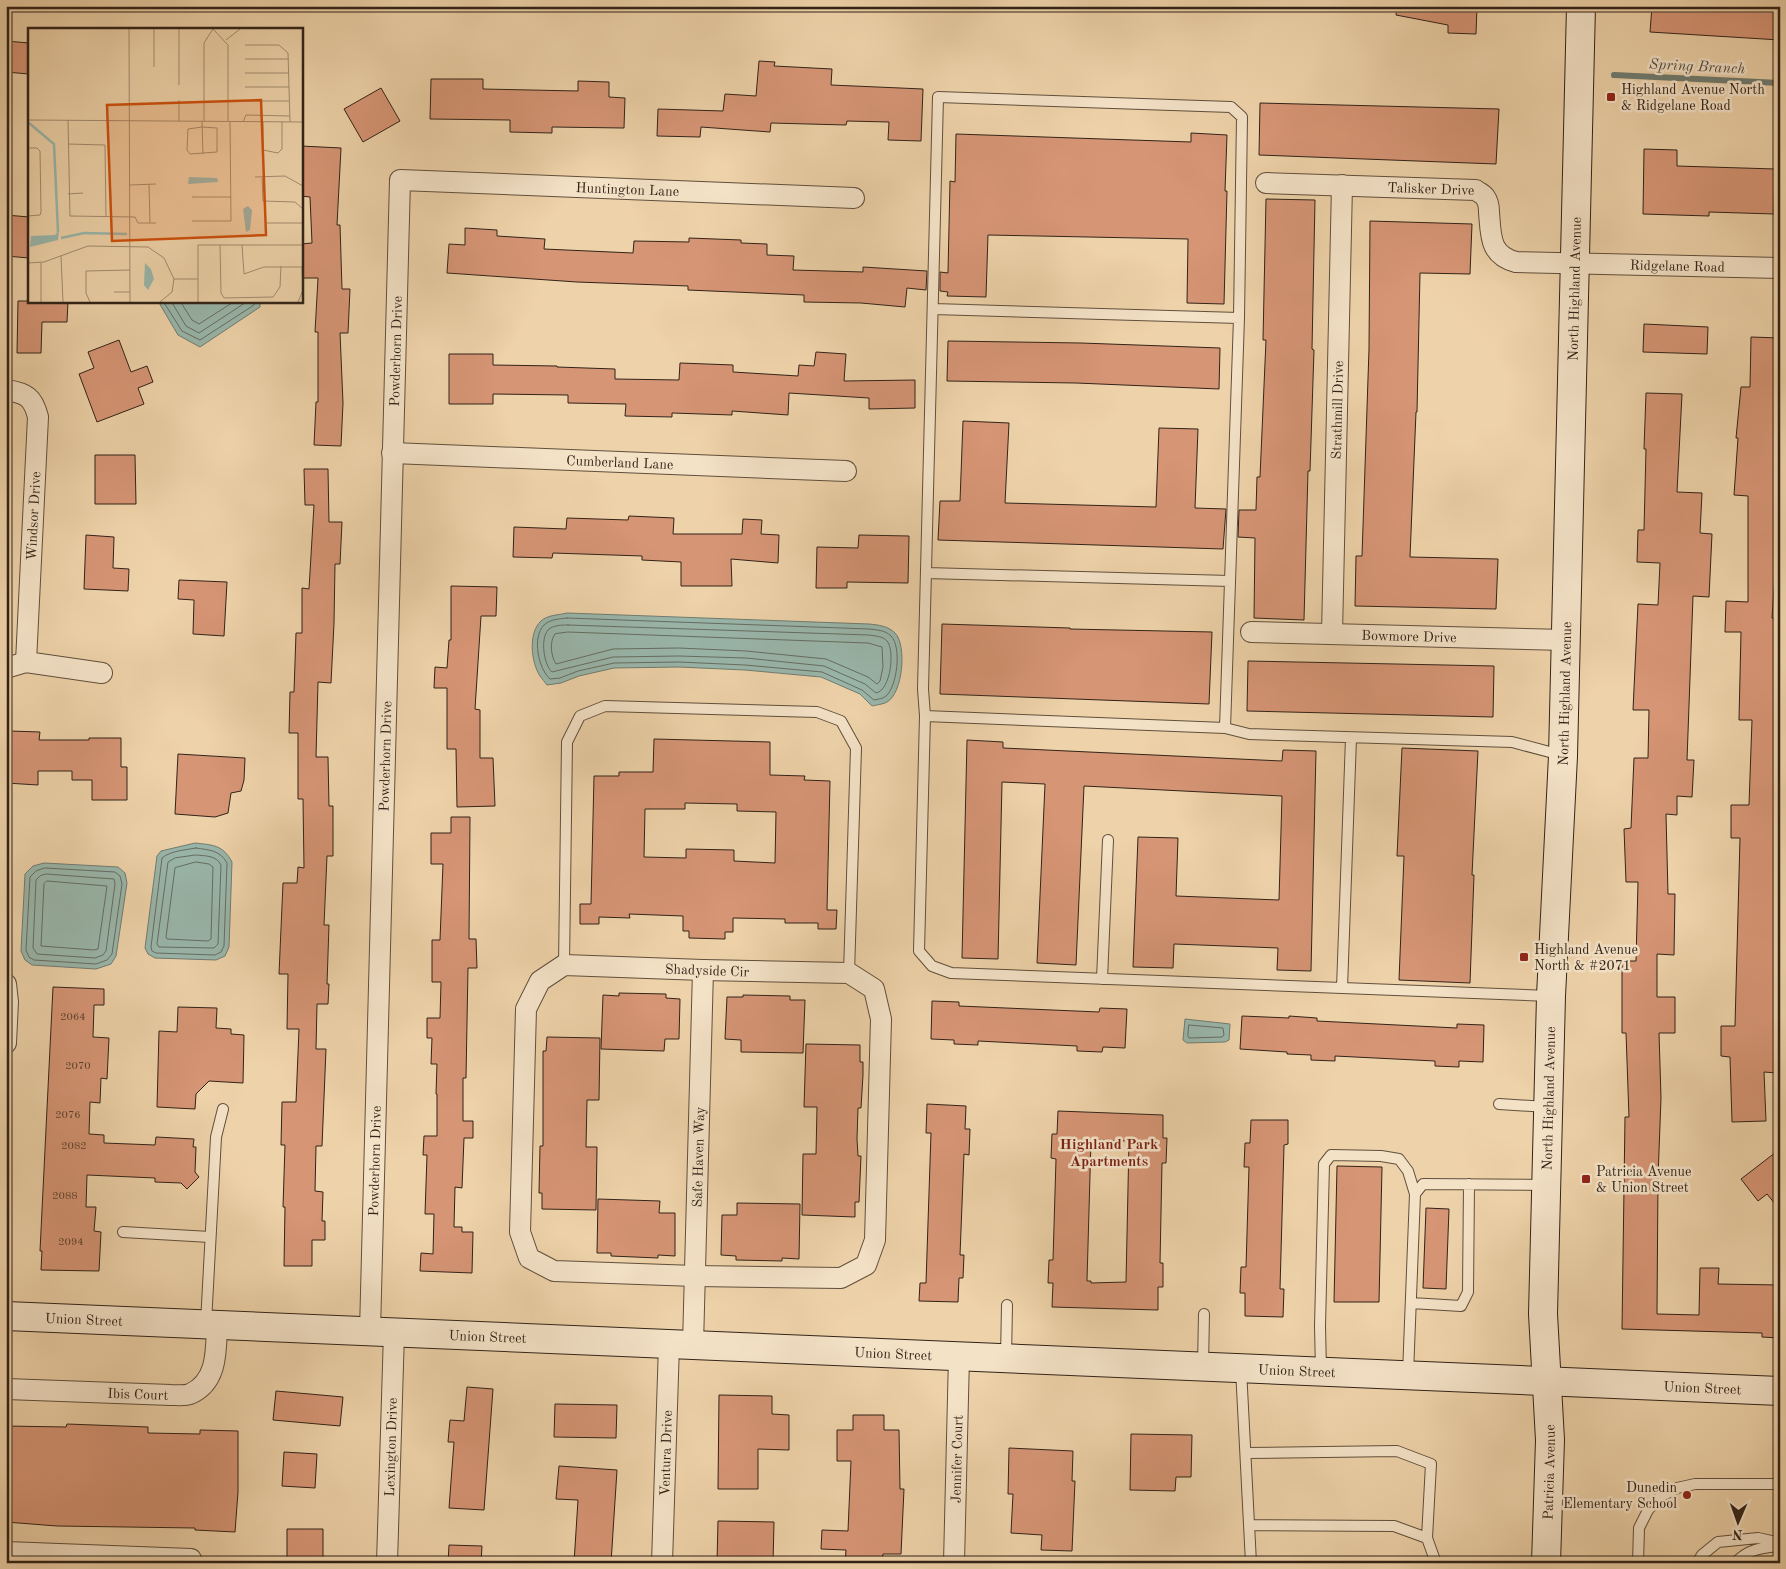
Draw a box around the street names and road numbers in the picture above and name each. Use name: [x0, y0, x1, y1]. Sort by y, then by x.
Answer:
street label: Huntington Lane: [575, 181, 679, 199]
street label: Talisker Drive: [1387, 181, 1475, 198]
street label: North Highland Avenue: [1566, 217, 1584, 361]
street label: Ridgelane Road: [1630, 259, 1725, 275]
street label: Powderhorn Drive: [388, 296, 405, 407]
street label: Strathmill Drive: [1330, 361, 1346, 460]
street label: Cumberland Lane: [566, 454, 674, 472]
street label: Windsor Drive: [25, 471, 43, 561]
street label: North Highland Avenue: [1557, 622, 1574, 766]
street label: Bowmore Drive: [1361, 629, 1457, 645]
street label: Powderhorn Drive: [378, 701, 394, 812]
street label: Shadyside Cir: [665, 963, 750, 979]
street label: North Highland Avenue: [1541, 1026, 1558, 1170]
street label: Powderhorn Drive: [367, 1106, 384, 1217]
street label: Safe Haven Way: [691, 1106, 707, 1208]
street label: Union Street: [45, 1312, 123, 1329]
street label: Union Street: [448, 1329, 527, 1346]
street label: Union Street: [854, 1346, 932, 1363]
street label: Union Street: [1258, 1363, 1336, 1380]
street label: Union Street: [1663, 1380, 1742, 1397]
street label: Ibis Court: [107, 1387, 169, 1403]
street label: Lexington Drive: [383, 1397, 400, 1497]
street label: Ventura Drive: [658, 1410, 675, 1496]
street label: Jennifer Court: [949, 1415, 966, 1503]
street label: Patricia Avenue: [1541, 1424, 1558, 1520]

